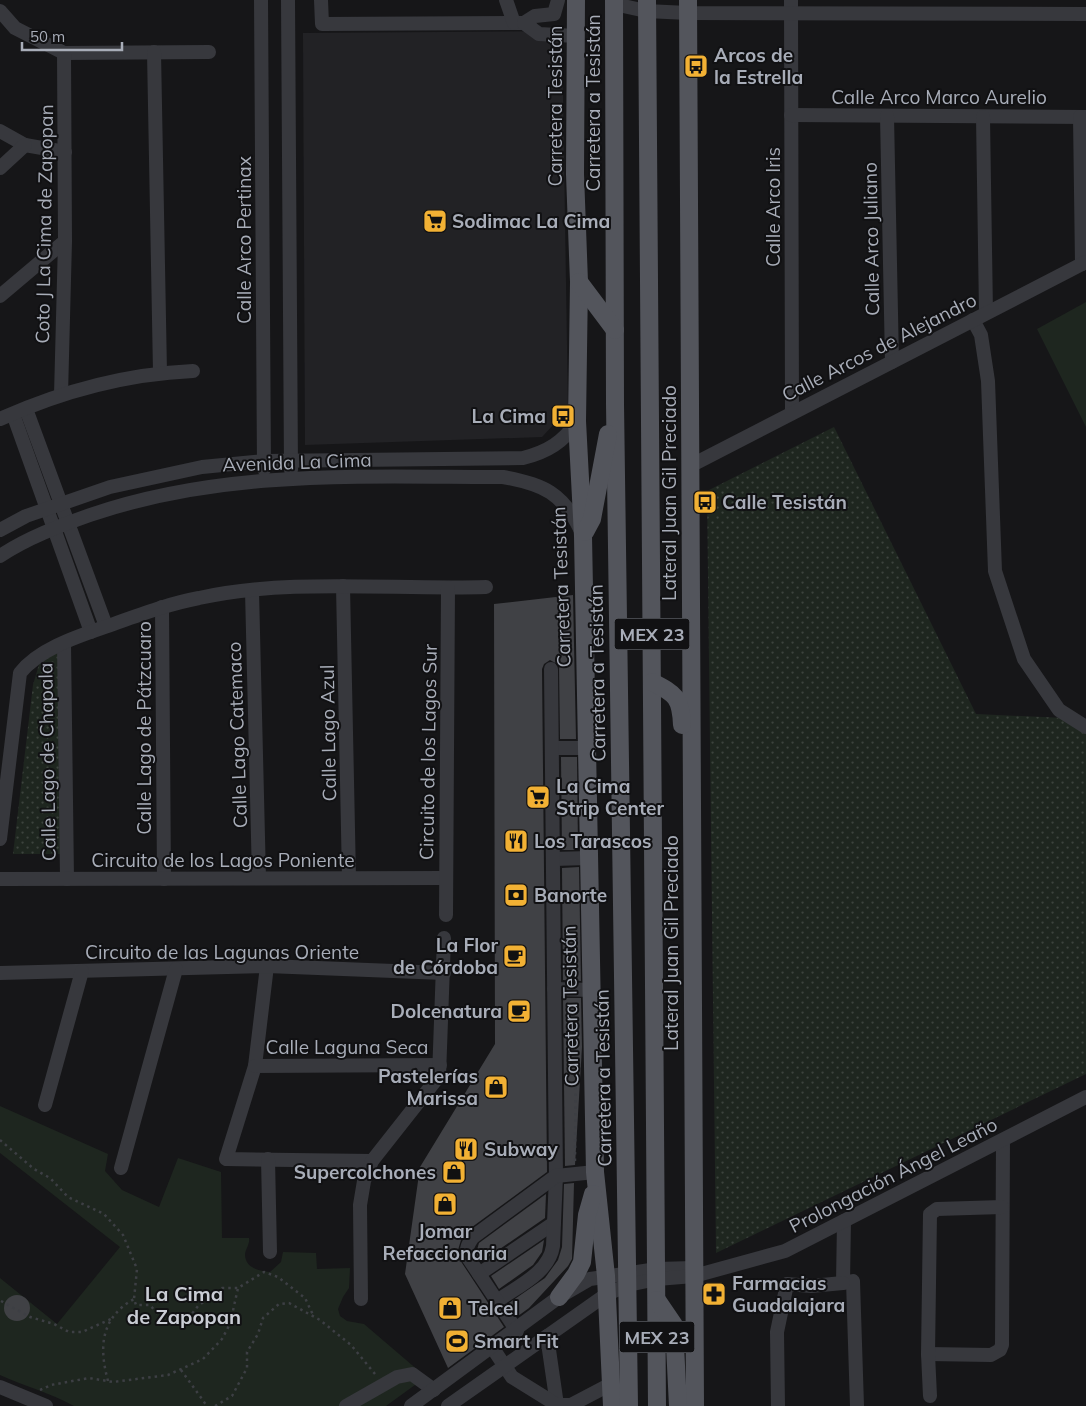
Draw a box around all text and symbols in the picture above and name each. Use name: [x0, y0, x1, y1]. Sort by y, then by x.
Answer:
street label: Carretera a Tesistán: [581, 14, 605, 192]
scale bar: [22, 20, 122, 52]
street label: Carretera Tesistán: [543, 26, 567, 186]
text: 50 m: [30, 27, 65, 46]
place label: Arcos de la Estrella: [714, 43, 803, 89]
bus stop icon: Arcos de la Estrella: [683, 53, 709, 79]
street label: Calle Arco Marco Aurelio: [831, 85, 1047, 109]
street label: Coto J La Cima de Zapopan: [30, 104, 58, 344]
street label: Calle Arco Iris: [761, 147, 785, 267]
street label: Calle Arco Pertinax: [232, 156, 256, 324]
street label: Calle Arco Juliano: [858, 162, 884, 316]
supermarket icon: Sodimac La Cima: [422, 208, 448, 234]
place label: Sodimac La Cima: [452, 209, 610, 233]
street label: Calle Arcos de Alejandro: [778, 287, 980, 407]
street label: Lateral Juan Gil Preciado: [657, 385, 681, 601]
bus stop icon: La Cima: [550, 403, 576, 429]
place label: La Cima: [472, 404, 546, 428]
street label: Avenida La Cima: [222, 447, 372, 477]
bus stop icon: Calle Tesistán: [692, 489, 718, 515]
place label: Calle Tesistán: [722, 490, 847, 514]
street label: Carretera Tesistán: [546, 506, 576, 668]
street label: Carretera a Tesistán: [583, 584, 611, 762]
road number: MEX 23: [614, 618, 690, 650]
street label: Calle Lago de Pátzcuaro: [132, 621, 156, 835]
street label: Calle Lago Catemaco: [222, 641, 252, 829]
street label: Circuito de los Lagos Sur: [414, 644, 442, 860]
street label: Calle Lago de Chapala: [33, 663, 61, 861]
street label: Calle Lago Azul: [315, 664, 341, 802]
place label: La Cima Strip Center: [556, 774, 665, 820]
supermarket icon: La Cima Strip Center: [525, 784, 551, 810]
restaurant icon: Los Tarascos: [503, 828, 529, 854]
place label: Los Tarascos: [534, 829, 651, 853]
street label: Lateral Juan Gil Preciado: [659, 835, 683, 1051]
street label: Circuito de los Lagos Poniente: [91, 848, 355, 872]
bank icon: Banorte: [503, 882, 529, 908]
place label: Banorte: [534, 883, 607, 907]
street label: Carretera Tesistán: [557, 925, 583, 1087]
place label: La Flor de Córdoba: [393, 933, 499, 979]
street label: Circuito de las Lagunas Oriente: [85, 940, 359, 964]
cafe icon: La Flor de Córdoba: [502, 943, 528, 969]
street label: Carretera a Tesistán: [589, 989, 617, 1167]
cafe icon: Dolcenatura: [506, 998, 532, 1024]
place label: Dolcenatura: [391, 999, 502, 1023]
street label: Calle Laguna Seca: [266, 1035, 429, 1059]
place label: Pastelerías Marissa: [378, 1064, 478, 1110]
shop icon: Pastelerías Marissa: [483, 1074, 509, 1100]
street label: Prolongación Ángel Leaño: [785, 1112, 1001, 1238]
restaurant icon: Subway: [453, 1136, 479, 1162]
place label: Subway: [484, 1137, 558, 1161]
shop icon: Supercolchones: [441, 1159, 467, 1185]
place label: Supercolchones: [294, 1160, 436, 1184]
shop icon: Jomar Refaccionaria: [432, 1191, 458, 1217]
place label: Jomar Refaccionaria: [383, 1219, 507, 1265]
place label: Farmacias Guadalajara: [732, 1271, 845, 1317]
district label: La Cima de Zapopan: [127, 1281, 241, 1329]
pharmacy icon: Farmacias Guadalajara: [701, 1281, 727, 1307]
shop icon: Telcel: [437, 1295, 463, 1321]
place label: Telcel: [468, 1296, 518, 1320]
road number: MEX 23: [620, 1321, 694, 1352]
sports icon: Smart Fit: [444, 1328, 470, 1354]
place label: Smart Fit: [474, 1329, 559, 1353]

